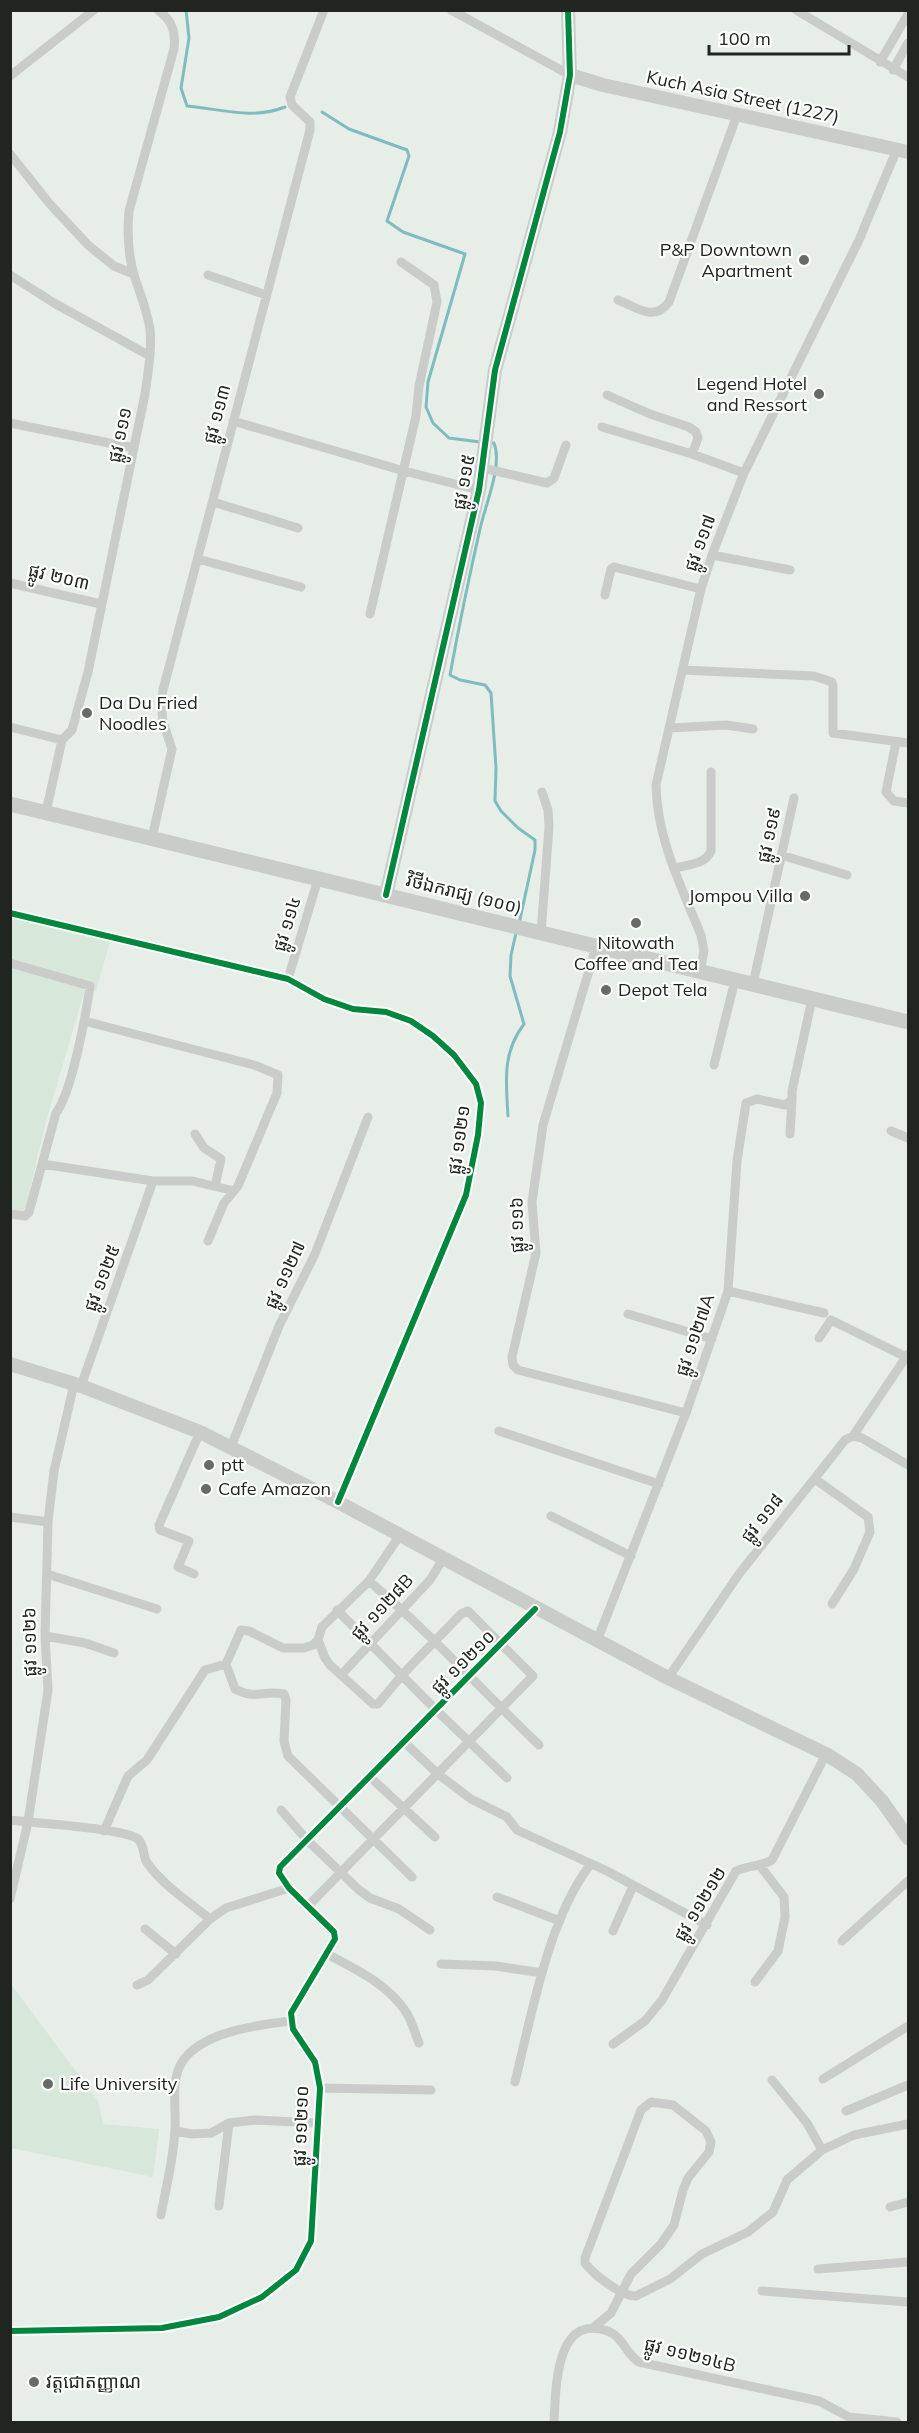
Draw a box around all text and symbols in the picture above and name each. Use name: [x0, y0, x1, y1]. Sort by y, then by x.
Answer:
scale bar: [709, 18, 848, 56]
text: 100 m: [718, 27, 771, 50]
street label: Kuch Asia Street (1227): [644, 65, 842, 128]
place label: P&P Downtown Apartment: [660, 238, 792, 282]
marker: P&P Downtown Apartment: [797, 253, 811, 267]
place label: Legend Hotel and Ressort: [697, 372, 807, 416]
street label: ផ្លូវ ១១៣: [198, 382, 241, 447]
marker: Legend Hotel and Ressort: [812, 387, 826, 401]
street label: ផ្លូវ ១១១: [102, 405, 142, 466]
street label: ផ្លូវ ១១៥: [447, 452, 485, 513]
street label: ផ្លូវ ១១៧: [679, 511, 725, 576]
street label: ផ្លូវ ២០៣: [25, 558, 92, 600]
place label: Da Du Fried Noodles: [99, 691, 198, 735]
marker: Da Du Fried Noodles: [80, 706, 94, 720]
street label: ផ្លូវ ១១៩: [751, 805, 791, 866]
street label: វិថីឯករាជ្យ (១០០): [403, 868, 524, 919]
place label: Jompou Villa: [689, 884, 793, 907]
marker: Jompou Villa: [798, 889, 812, 903]
street label: ផ្លូវ ១១៤: [267, 894, 311, 956]
marker: Nitowath Coffee and Tea: [629, 916, 643, 930]
place label: Nitowath Coffee and Tea: [574, 931, 698, 975]
place label: Depot Tela: [618, 978, 708, 1001]
marker: Depot Tela: [599, 983, 613, 997]
street label: ផ្លូវ ១១២១: [442, 1104, 480, 1177]
street label: ផ្លូវ ១១៦: [505, 1197, 534, 1253]
street label: ផ្លូវ ១១២៧: [259, 1237, 315, 1315]
street label: ផ្លូវ ១១២៥: [78, 1241, 130, 1316]
street label: ផ្លូវ ១១២៧A: [670, 1291, 724, 1381]
place label: ptt: [221, 1453, 244, 1476]
marker: ptt: [202, 1458, 216, 1472]
place label: Cafe Amazon: [218, 1477, 331, 1500]
marker: Cafe Amazon: [199, 1482, 213, 1496]
street label: ផ្លូវ ១១៨: [735, 1488, 792, 1550]
street label: ផ្លូវ ១១២៨B: [345, 1569, 422, 1648]
street label: ផ្លូវ ១១២៦: [17, 1607, 47, 1677]
street label: ផ្លូវ ១១២១០: [426, 1625, 503, 1702]
street label: ផ្លូវ ១១២១២: [668, 1862, 735, 1948]
place label: Life University: [60, 2072, 178, 2095]
marker: Life University: [41, 2077, 55, 2091]
street label: ផ្លូវ ១១២១០: [288, 2085, 319, 2167]
street label: ផ្លូវ ១១២១៤B: [641, 2332, 738, 2382]
place label: វត្តជោតញ្ញាណ: [46, 2370, 141, 2393]
marker: វត្តជោតញ្ញាណ: [27, 2375, 41, 2389]

